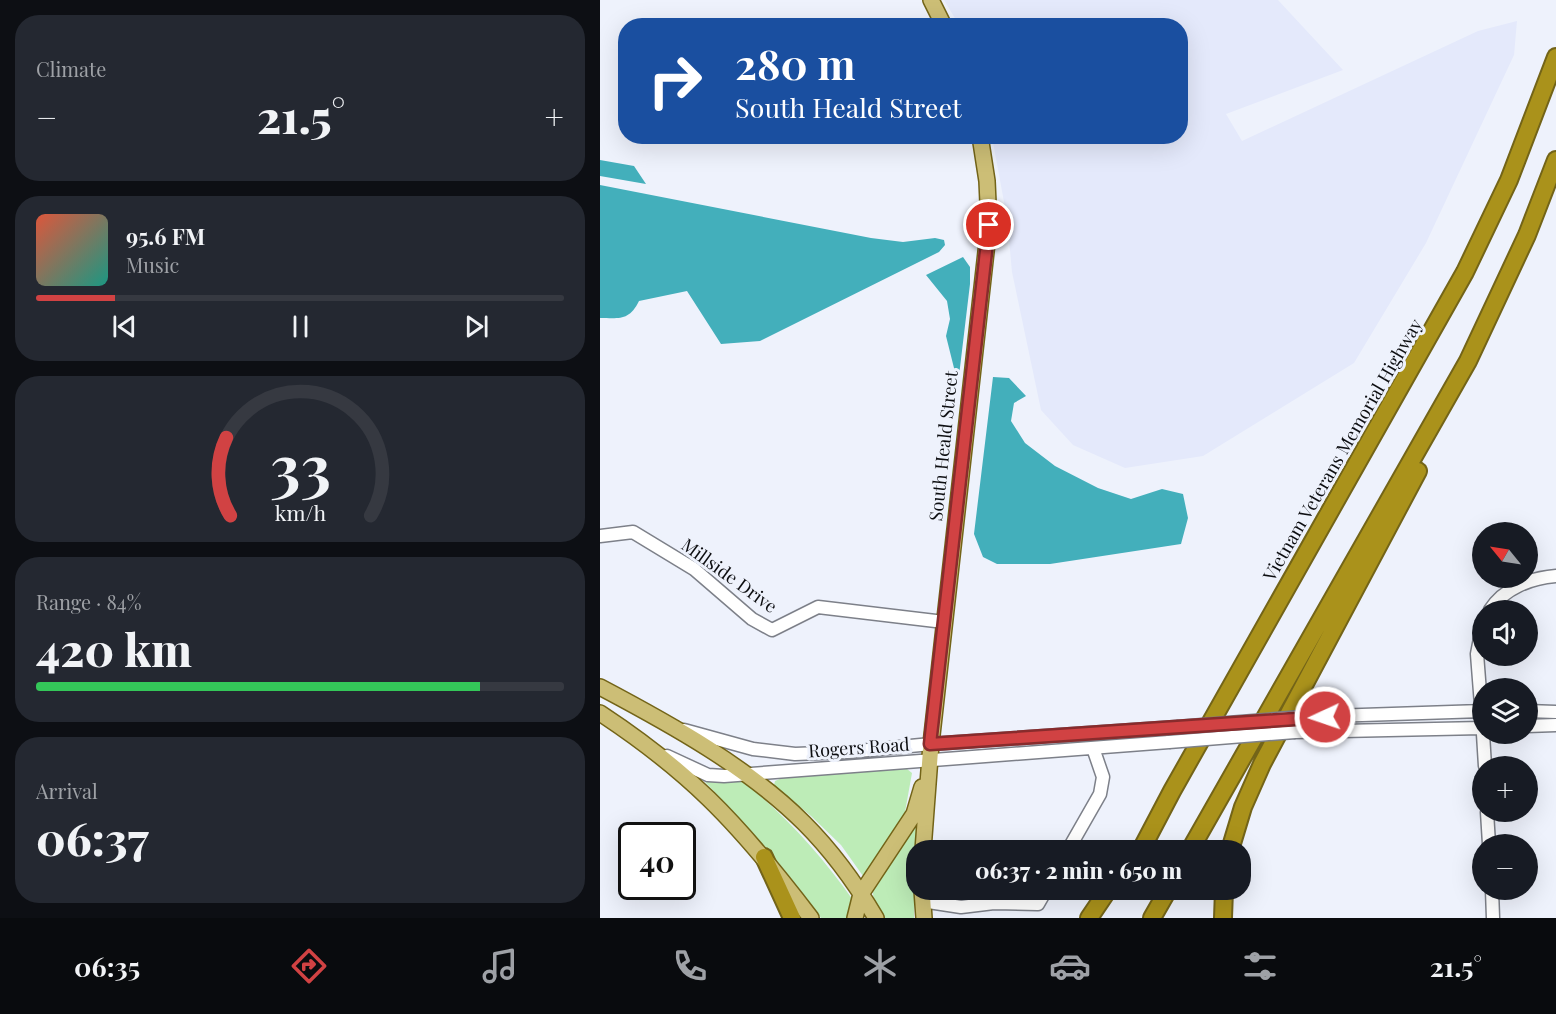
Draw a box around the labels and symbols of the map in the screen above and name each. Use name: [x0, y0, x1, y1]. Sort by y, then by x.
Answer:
pin: [963, 199, 1014, 250]
street label: Vietnam Veterans Memorial Highway: [1257, 314, 1427, 586]
street label: South Heald Street: [923, 369, 963, 522]
north arrow: [1472, 522, 1538, 588]
street label: Millside Drive: [677, 532, 782, 618]
position arrow: [1293, 685, 1357, 749]
street label: Rogers Road: [807, 731, 911, 763]
speed limit sign: 40: [618, 822, 696, 900]

